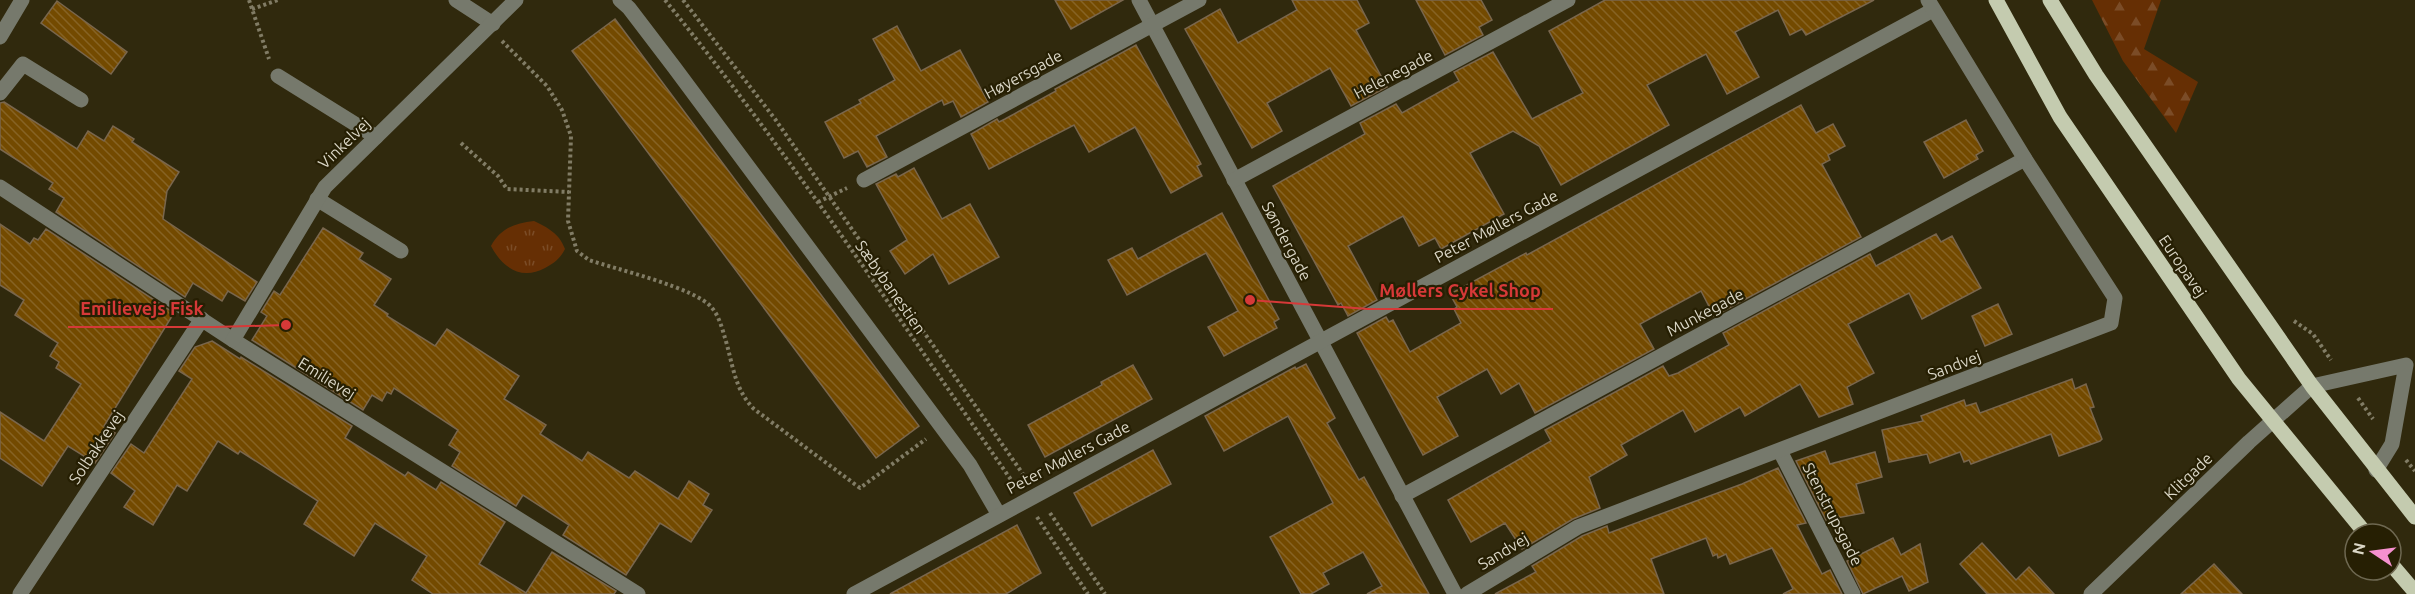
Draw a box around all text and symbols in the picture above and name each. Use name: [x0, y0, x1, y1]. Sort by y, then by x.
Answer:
street label: Høyersgade: [981, 46, 1065, 102]
street label: Helenegade: [1351, 46, 1435, 102]
street label: Vinkelvej: [314, 114, 374, 172]
street label: Peter Møllers Gade: [1431, 186, 1561, 266]
street label: Søndergade: [1259, 198, 1315, 284]
street label: Europavej: [2156, 231, 2210, 301]
street label: Sæbybanestien: [852, 237, 930, 337]
callout: Møllers Cykel Shop: [1368, 273, 1553, 309]
text: Møllers Cykel Shop: [1379, 280, 1541, 300]
street label: Munkegade: [1663, 284, 1747, 340]
callout: Emilievejs Fisk: [68, 291, 215, 327]
text: Emilievejs Fisk: [80, 298, 204, 318]
street label: Sandvej: [1925, 347, 1983, 383]
street label: Emilievej: [295, 353, 359, 403]
street label: Solbakkevej: [65, 407, 127, 487]
street label: Peter Møllers Gade: [1003, 417, 1133, 497]
street label: Klitgade: [2160, 449, 2216, 503]
street label: Stenstrupsgade: [1799, 460, 1867, 568]
north arrow: [2343, 522, 2403, 582]
street label: Sandvej: [1475, 529, 1531, 573]
text: N: [2348, 541, 2368, 556]

